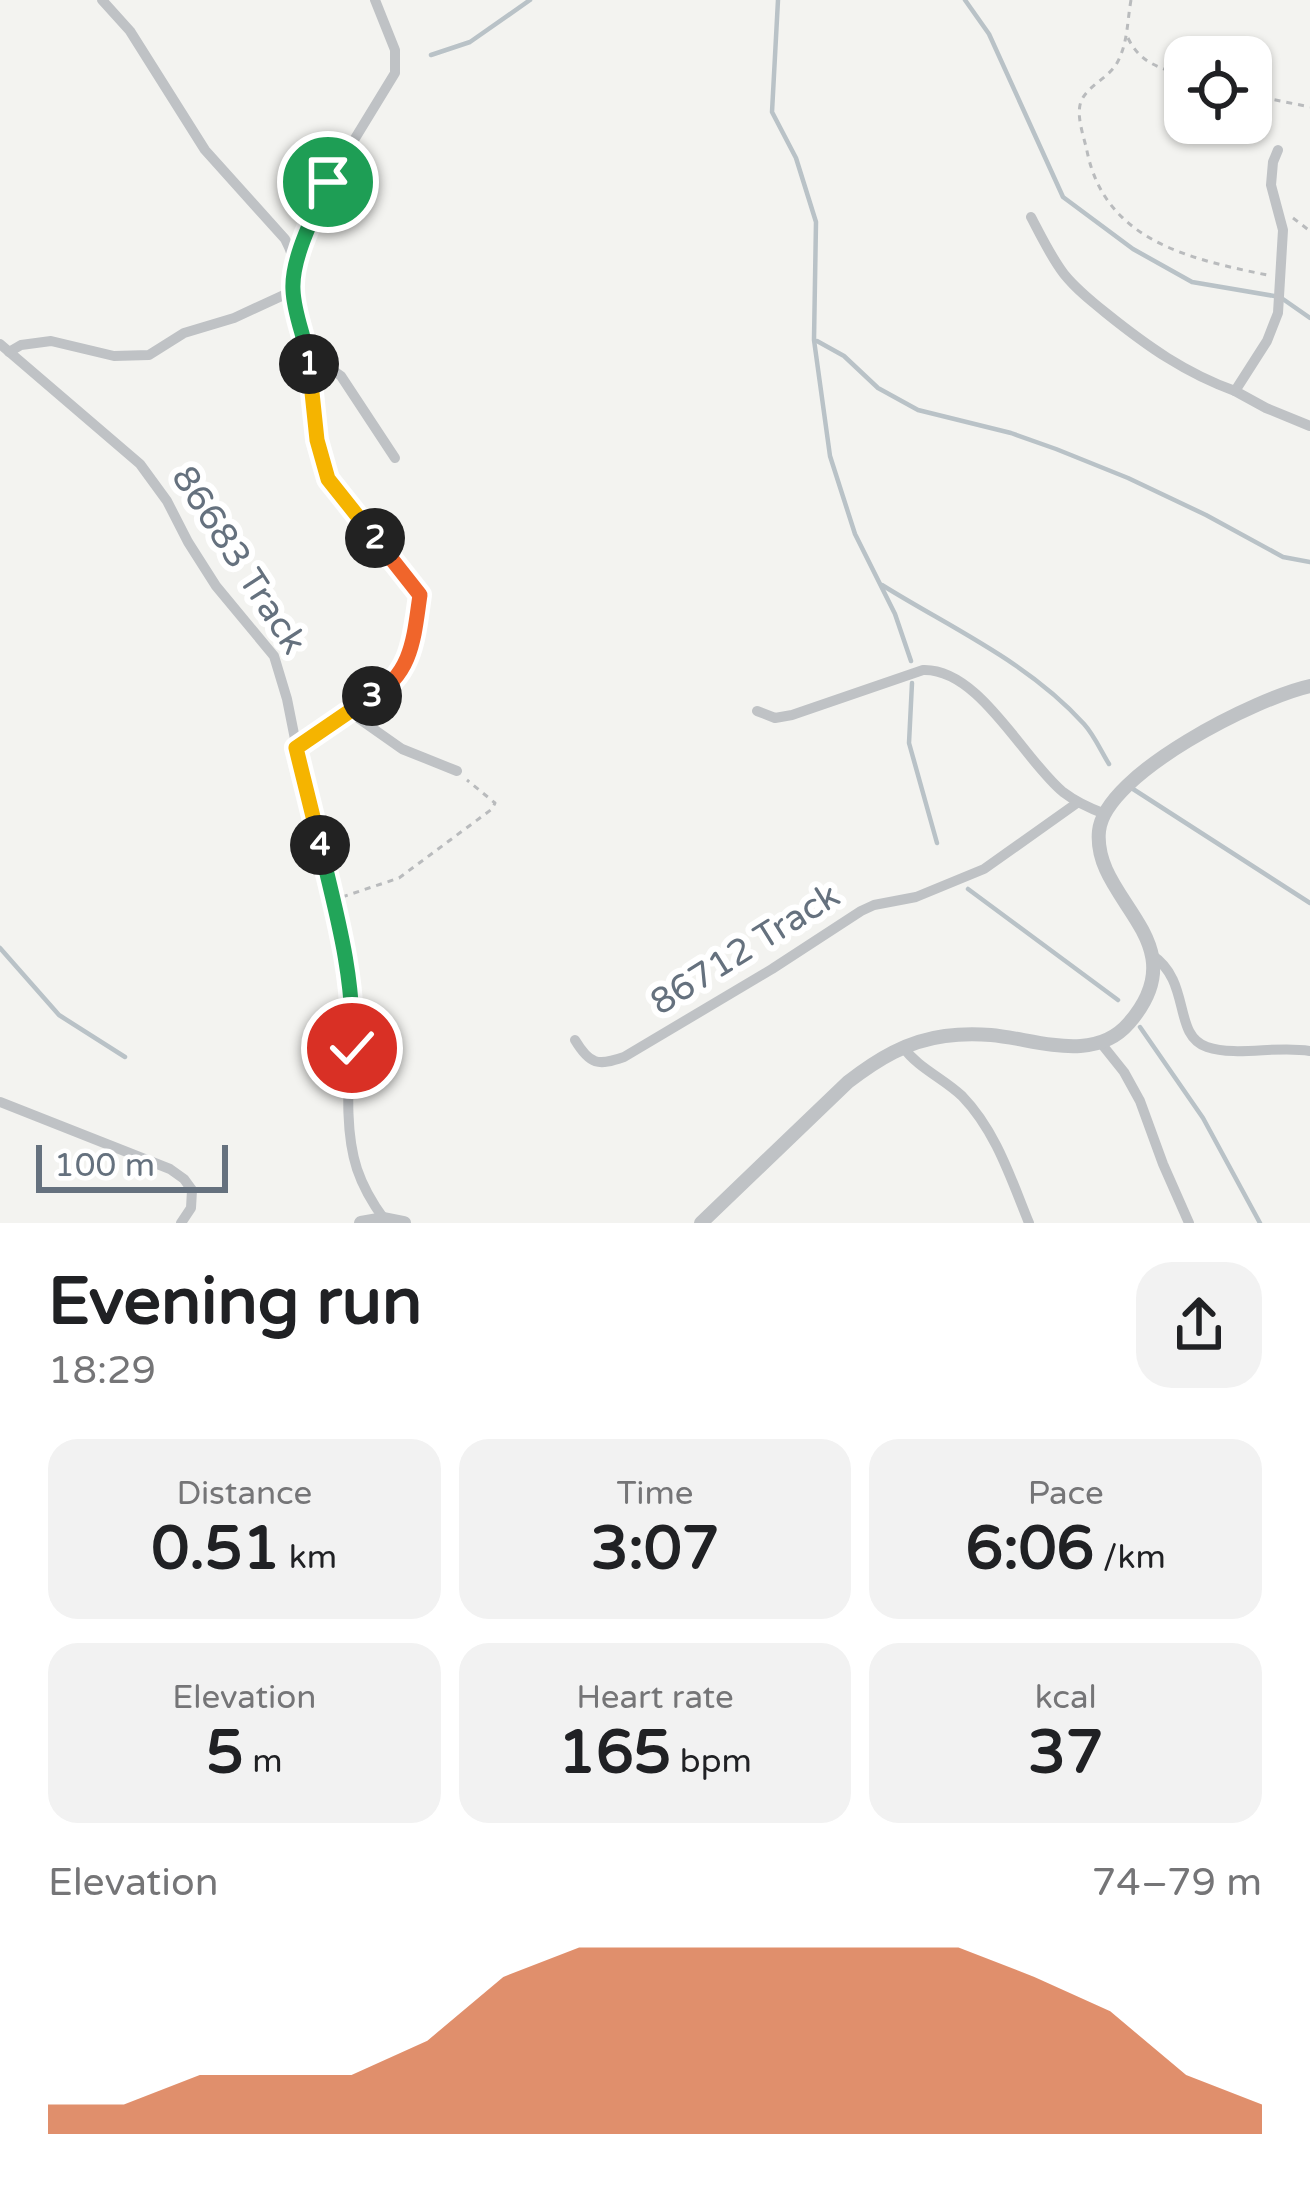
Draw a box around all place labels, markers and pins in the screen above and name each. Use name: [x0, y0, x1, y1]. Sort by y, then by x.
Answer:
pin: [277, 131, 379, 233]
pin: 1: [279, 334, 339, 394]
pin: 2: [345, 508, 405, 568]
pin: 3: [342, 666, 402, 726]
pin: 4: [290, 815, 350, 875]
pin: [301, 997, 403, 1099]

